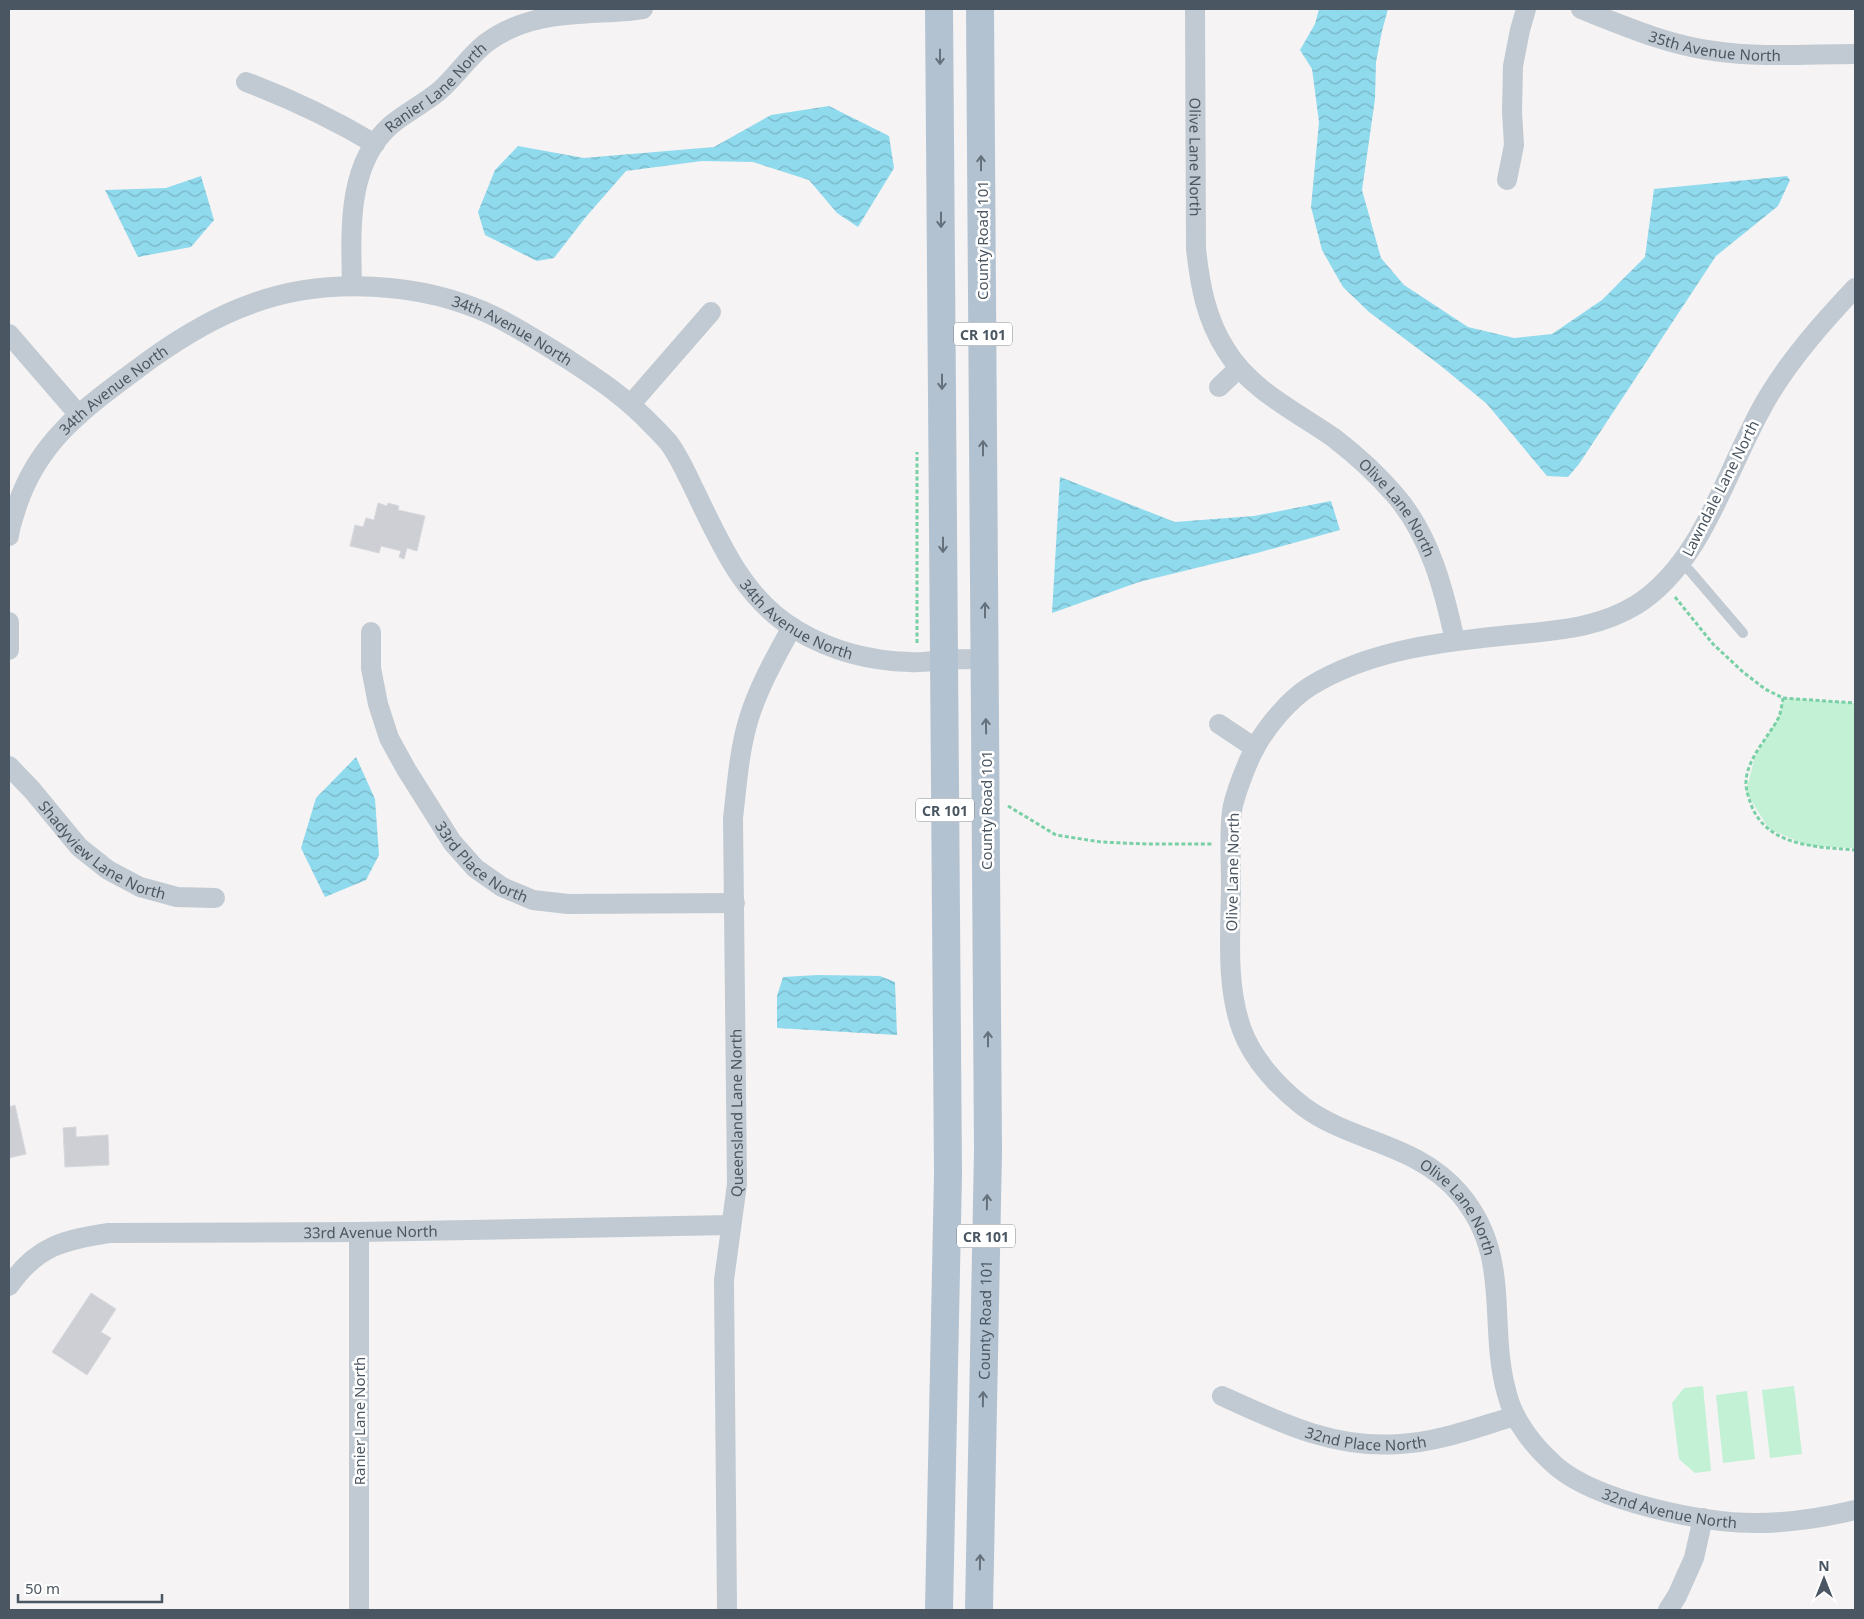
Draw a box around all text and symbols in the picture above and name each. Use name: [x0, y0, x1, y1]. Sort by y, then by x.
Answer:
street label: 35th Avenue North: [1646, 26, 1781, 65]
street label: Ranier Lane North: [380, 37, 490, 136]
one-way arrow: [935, 49, 945, 65]
street label: Olive Lane North: [1185, 98, 1206, 216]
one-way arrow: [976, 155, 986, 171]
street label: County Road 101: [972, 180, 992, 300]
one-way arrow: [936, 212, 946, 228]
street label: 34th Avenue North: [450, 291, 576, 370]
road number: CR 101: [954, 322, 1012, 346]
street label: 34th Avenue North: [54, 340, 171, 439]
one-way arrow: [937, 374, 947, 390]
street label: Lawndale Lane North: [1677, 416, 1763, 560]
one-way arrow: [978, 440, 988, 456]
street label: Olive Lane North: [1355, 453, 1440, 560]
one-way arrow: [938, 536, 948, 553]
street label: 34th Avenue North: [736, 575, 855, 663]
one-way arrow: [980, 602, 990, 618]
one-way arrow: [981, 718, 991, 734]
street label: County Road 101: [976, 750, 996, 870]
street label: Shadyview Lane North: [34, 796, 168, 904]
road number: CR 101: [916, 798, 974, 822]
street label: Olive Lane North: [1221, 812, 1243, 932]
street label: 33rd Place North: [431, 817, 531, 907]
street label: Queensland Lane North: [725, 1029, 747, 1198]
one-way arrow: [983, 1031, 993, 1048]
street label: Olive Lane North: [1416, 1154, 1500, 1258]
one-way arrow: [982, 1194, 992, 1210]
street label: 33rd Avenue North: [303, 1221, 438, 1242]
road number: CR 101: [957, 1224, 1015, 1248]
street label: County Road 101: [974, 1260, 996, 1380]
street label: Ranier Lane North: [349, 1357, 369, 1485]
one-way arrow: [978, 1391, 988, 1408]
street label: 32nd Place North: [1303, 1422, 1428, 1455]
street label: 32nd Avenue North: [1599, 1483, 1738, 1532]
one-way arrow: [975, 1554, 985, 1570]
north arrow: [1799, 1554, 1849, 1604]
text: N: [1818, 1556, 1830, 1575]
scale bar: [18, 1572, 161, 1604]
text: 50 m: [25, 1578, 60, 1598]

